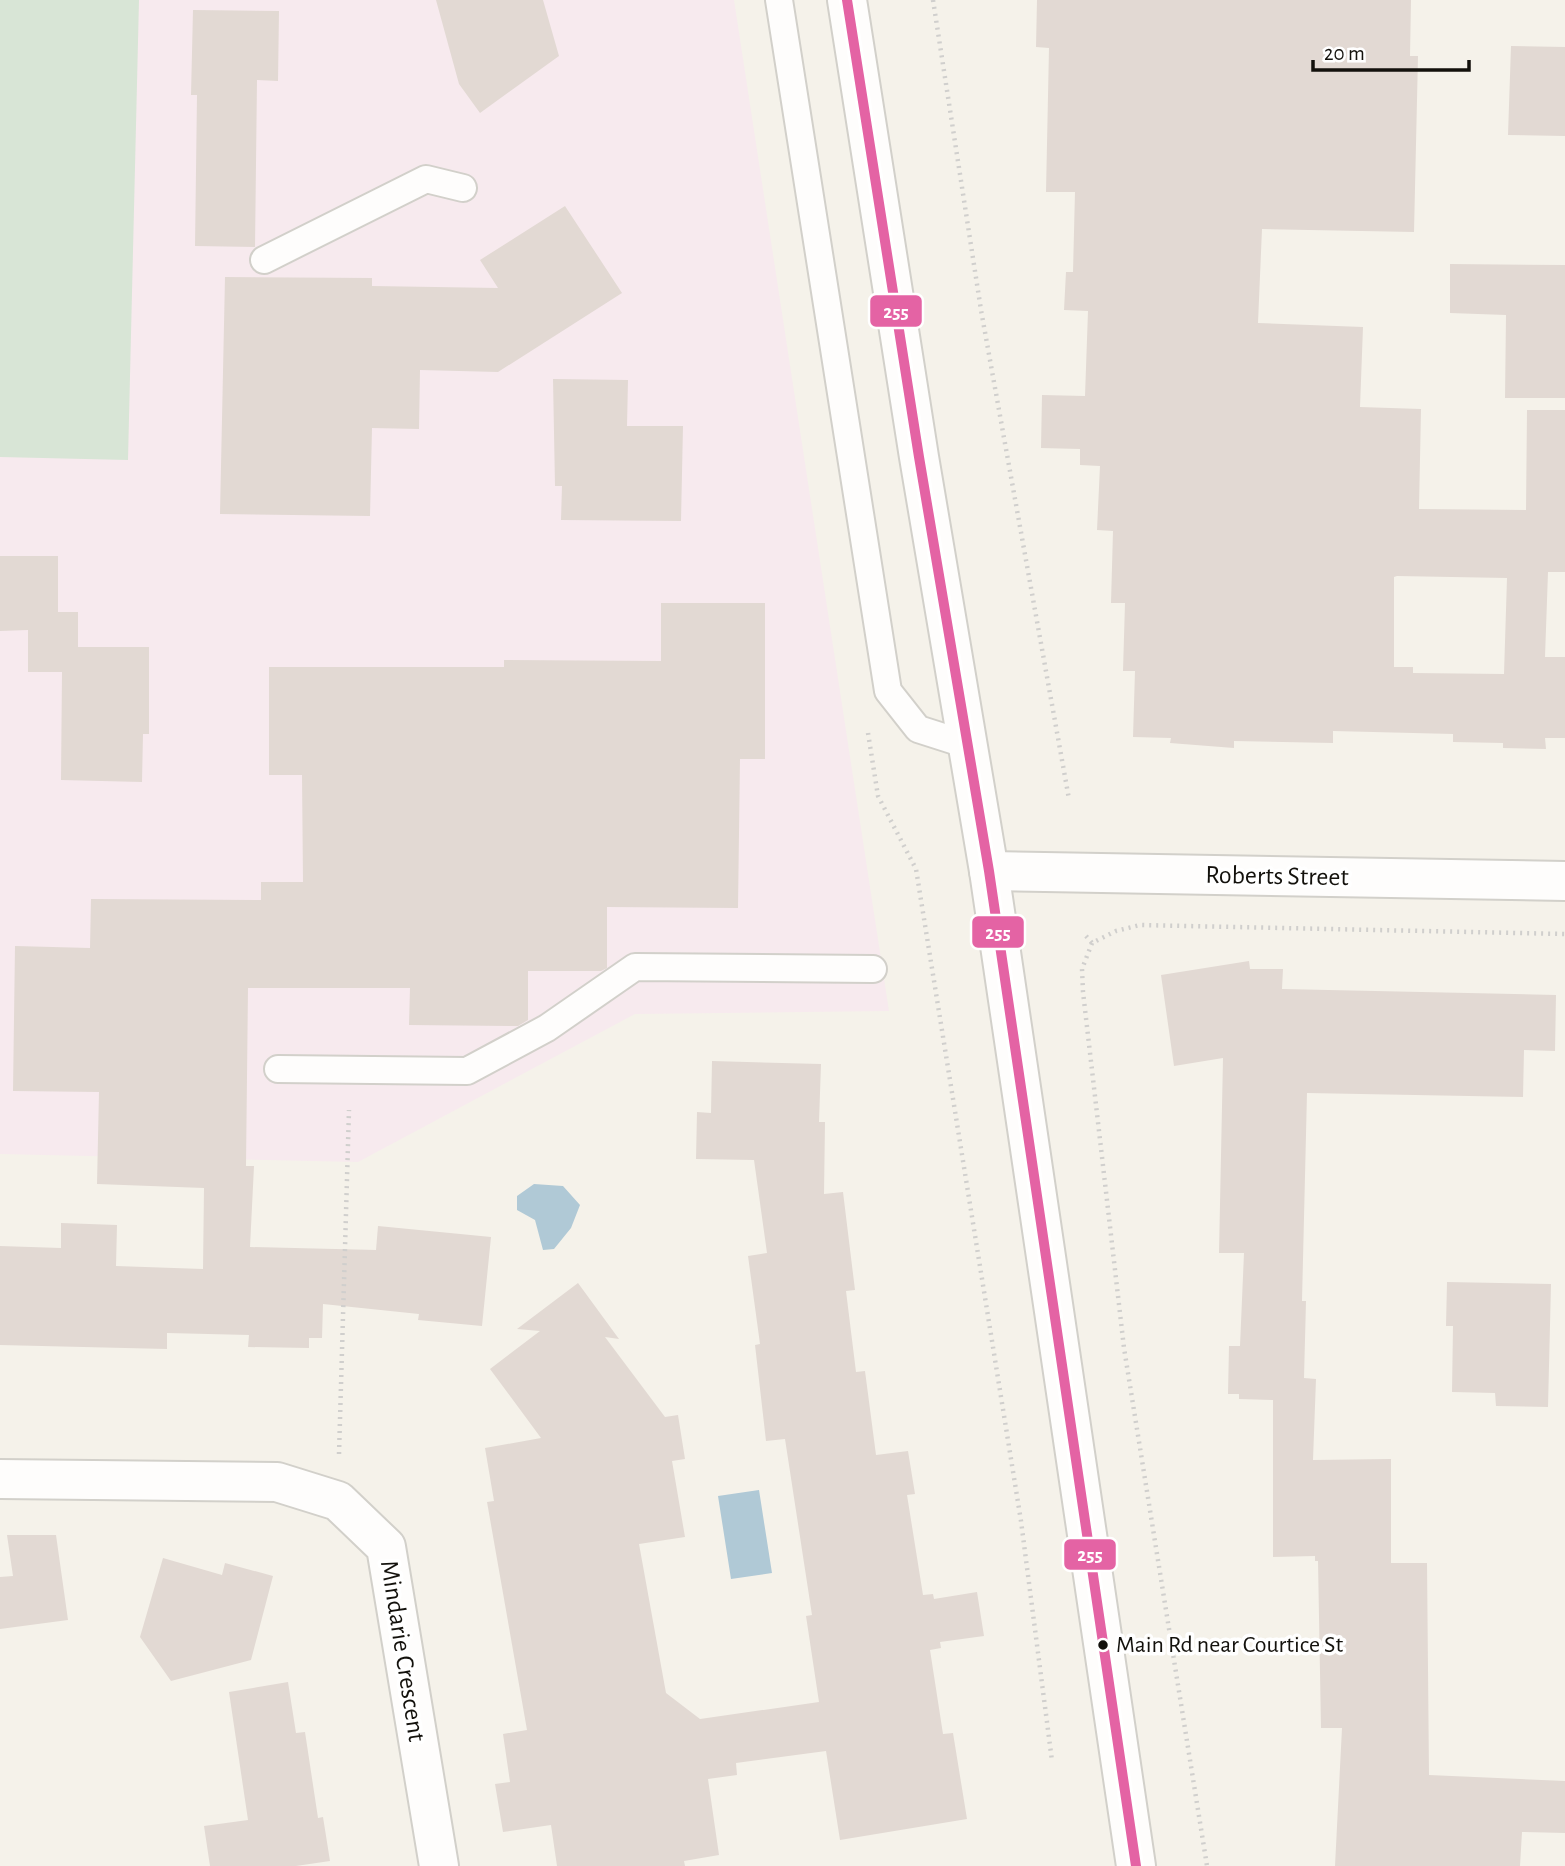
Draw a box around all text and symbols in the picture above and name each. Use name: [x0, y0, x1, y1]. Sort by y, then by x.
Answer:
scale bar: [1313, 28, 1469, 72]
text: 20 m: [1324, 43, 1365, 64]
line badge: 255: [869, 294, 923, 328]
text: 255: [883, 303, 909, 322]
street label: Roberts Street: [1205, 862, 1349, 890]
line badge: 255: [971, 915, 1025, 949]
text: 255: [985, 924, 1011, 943]
line badge: 255: [1063, 1538, 1117, 1571]
text: 255: [1077, 1546, 1103, 1565]
street label: Mindarie Crescent: [376, 1559, 430, 1743]
place label: Main Rd near Courtice St: [1116, 1633, 1343, 1657]
marker: Main Rd near Courtice St: [1096, 1638, 1110, 1652]

